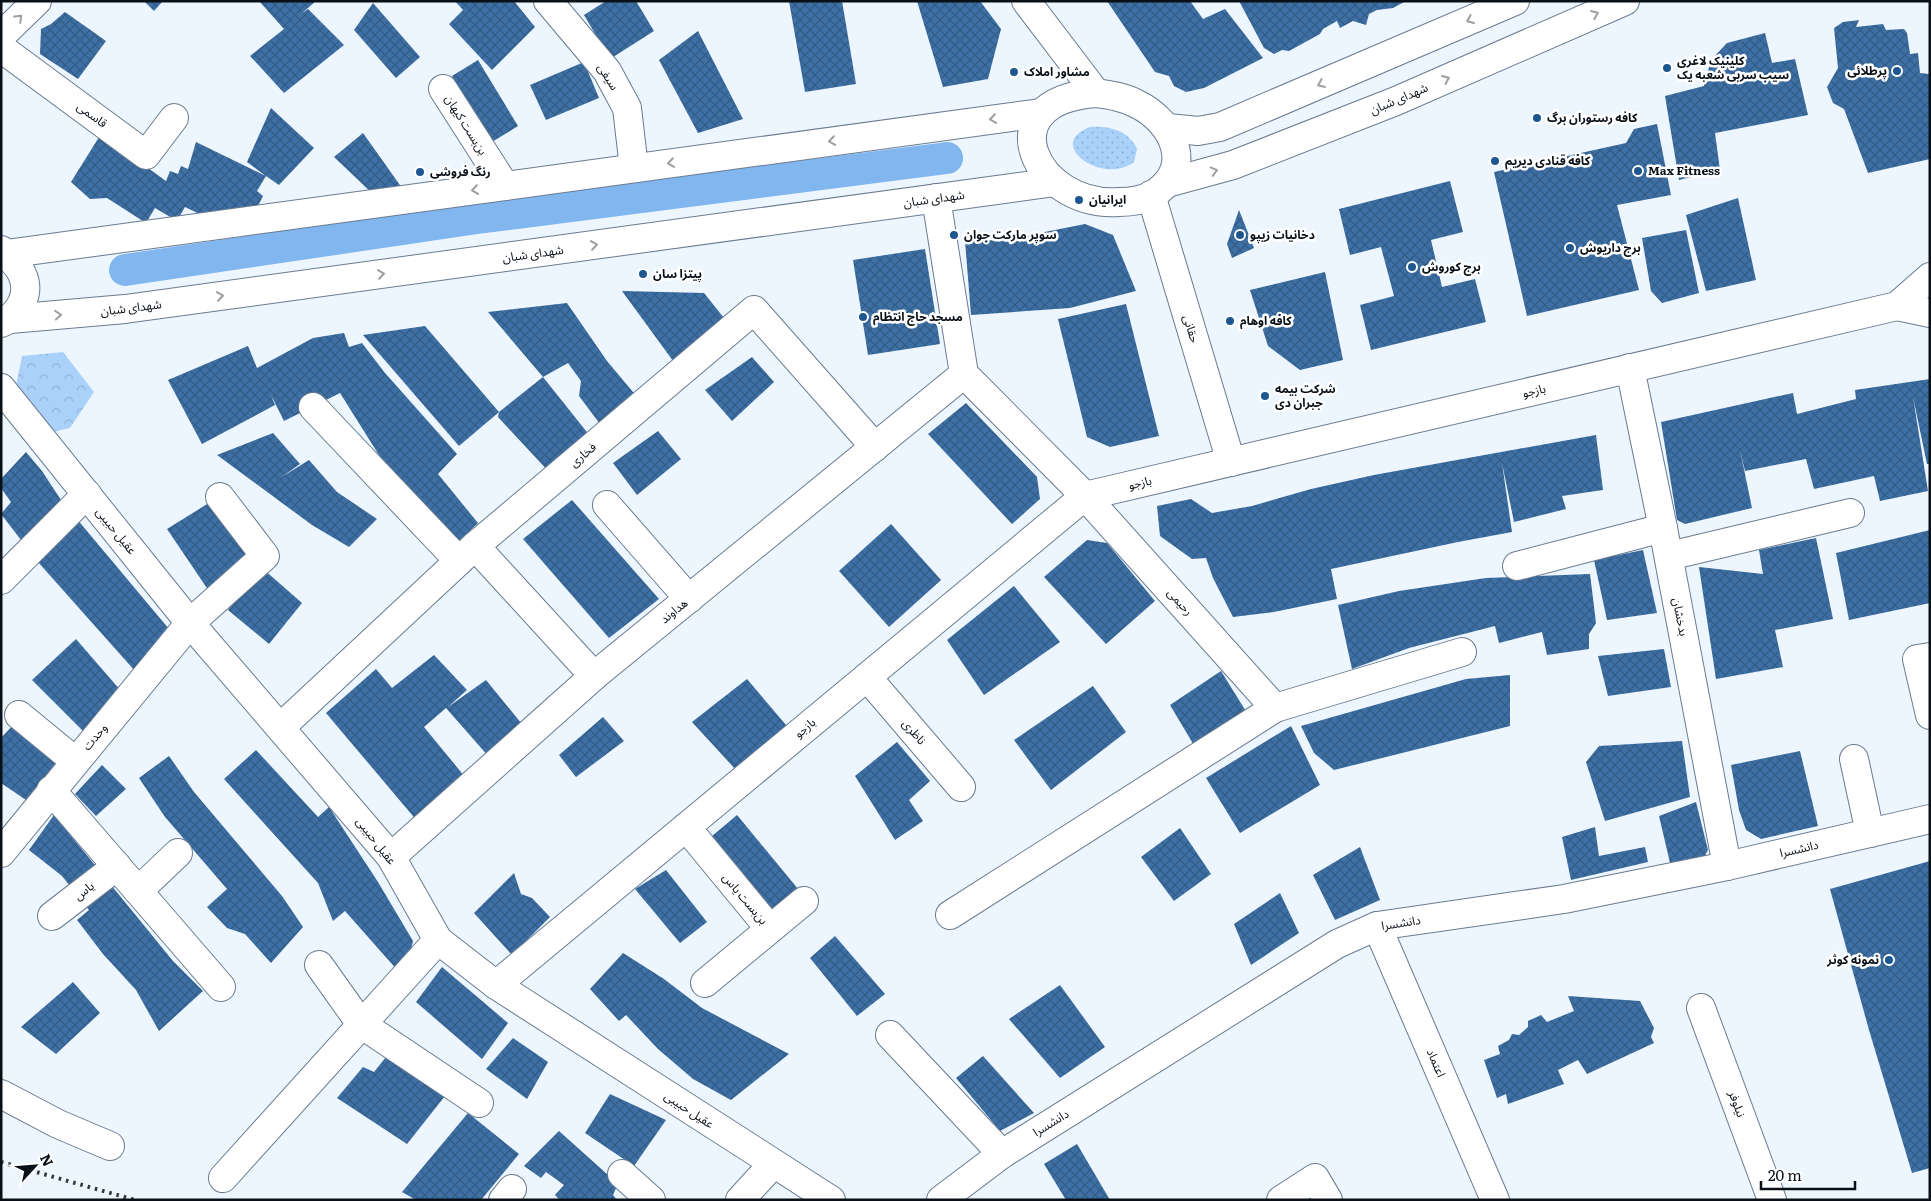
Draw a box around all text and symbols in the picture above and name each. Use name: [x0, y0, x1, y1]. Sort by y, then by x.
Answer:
one-way arrow: [1590, 9, 1599, 20]
one-way arrow: [1466, 14, 1475, 25]
one-way arrow: [14, 15, 23, 24]
place label: کلینیک لاغری سیب سربی شعبه یک: [1677, 51, 1789, 83]
street label: سیفی: [594, 60, 624, 93]
place label: پرطلائی: [1847, 61, 1887, 80]
place label: مشاور املاک: [1024, 62, 1090, 80]
marker: کلینیک لاغری سیب سربی شعبه یک: [1661, 62, 1673, 74]
marker: پرطلائی: [1891, 65, 1903, 77]
marker: مشاور املاک: [1008, 66, 1020, 78]
one-way arrow: [1441, 74, 1450, 85]
one-way arrow: [1317, 78, 1326, 89]
street label: شهدای شبان: [1367, 78, 1430, 118]
street label: بن‌بست کیهان: [441, 91, 493, 158]
street label: قاسمی: [74, 97, 112, 131]
place label: کافه رستوران برگ: [1547, 108, 1638, 126]
marker: کافه رستوران برگ: [1531, 112, 1543, 124]
one-way arrow: [989, 114, 998, 124]
one-way arrow: [828, 136, 837, 146]
place label: کافه قنادی دیریم: [1505, 151, 1591, 170]
marker: کافه قنادی دیریم: [1489, 155, 1501, 167]
one-way arrow: [667, 158, 676, 168]
place label: Max Fitness: [1648, 161, 1720, 179]
place label: رنگ فروشی: [430, 162, 491, 180]
marker: Max Fitness: [1632, 165, 1644, 177]
marker: رنگ فروشی: [414, 166, 426, 178]
one-way arrow: [1209, 166, 1217, 176]
one-way arrow: [471, 184, 479, 195]
street label: شهدای شبان: [902, 185, 966, 211]
place label: ایرانیان: [1089, 190, 1126, 208]
marker: ایرانیان: [1073, 194, 1085, 206]
place label: سوپر مارکت جوان: [964, 225, 1057, 244]
place label: دخانیات زیپو: [1250, 225, 1315, 244]
marker: سوپر مارکت جوان: [948, 229, 960, 241]
marker: دخانیات زیپو: [1234, 229, 1246, 241]
place label: برج داریوش: [1580, 238, 1641, 257]
street label: شهدای شبان: [501, 240, 565, 266]
one-way arrow: [590, 240, 598, 251]
marker: برج داریوش: [1564, 242, 1576, 254]
place label: برج کوروش: [1422, 257, 1481, 276]
marker: برج کوروش: [1406, 261, 1418, 273]
place label: پیتزا سان: [653, 264, 702, 283]
marker: پیتزا سان: [637, 268, 649, 280]
one-way arrow: [376, 270, 385, 280]
one-way arrow: [216, 291, 224, 302]
street label: شهدای شبان: [99, 294, 162, 320]
place label: مسجد حاج انتظام: [873, 307, 963, 326]
one-way arrow: [55, 310, 63, 321]
marker: مسجد حاج انتظام: [857, 311, 869, 323]
place label: کافه اوهام: [1240, 311, 1292, 330]
street label: حقانی: [1179, 312, 1205, 345]
marker: کافه اوهام: [1224, 315, 1236, 327]
place label: شرکت بیمه جبران دی: [1275, 379, 1336, 411]
street label: بازجو: [1520, 379, 1547, 401]
marker: شرکت بیمه جبران دی: [1259, 390, 1271, 402]
street label: فخاری: [565, 438, 600, 471]
street label: بازجو: [1126, 471, 1153, 493]
street label: عقیل حبیبی: [92, 503, 141, 558]
street label: رحیمی: [1164, 584, 1198, 619]
street label: هداوند: [656, 593, 691, 627]
street label: بدخشان: [1668, 596, 1693, 637]
street label: بازجو: [790, 713, 819, 742]
street label: ناظری: [899, 715, 931, 748]
street label: وحدت: [77, 719, 111, 754]
street label: عقیل حبیبی: [352, 813, 401, 868]
street label: دانشسرا: [1777, 835, 1820, 861]
street label: بن‌بست یاس: [719, 869, 773, 928]
street label: یاس: [69, 876, 97, 904]
street label: دانشسرا: [1380, 910, 1422, 934]
place label: نمونه کوثر: [1826, 950, 1879, 968]
marker: نمونه کوثر: [1883, 954, 1895, 966]
street label: اعتماد: [1423, 1046, 1451, 1080]
street label: عقیل حبیبی: [661, 1086, 718, 1132]
street label: نیلوفر: [1725, 1087, 1751, 1119]
street label: دانشسرا: [1029, 1104, 1072, 1140]
north arrow: [10, 1141, 60, 1191]
text: N: [36, 1150, 59, 1170]
scale bar: [1761, 1158, 1855, 1190]
text: 20 m: [1768, 1163, 1802, 1186]

